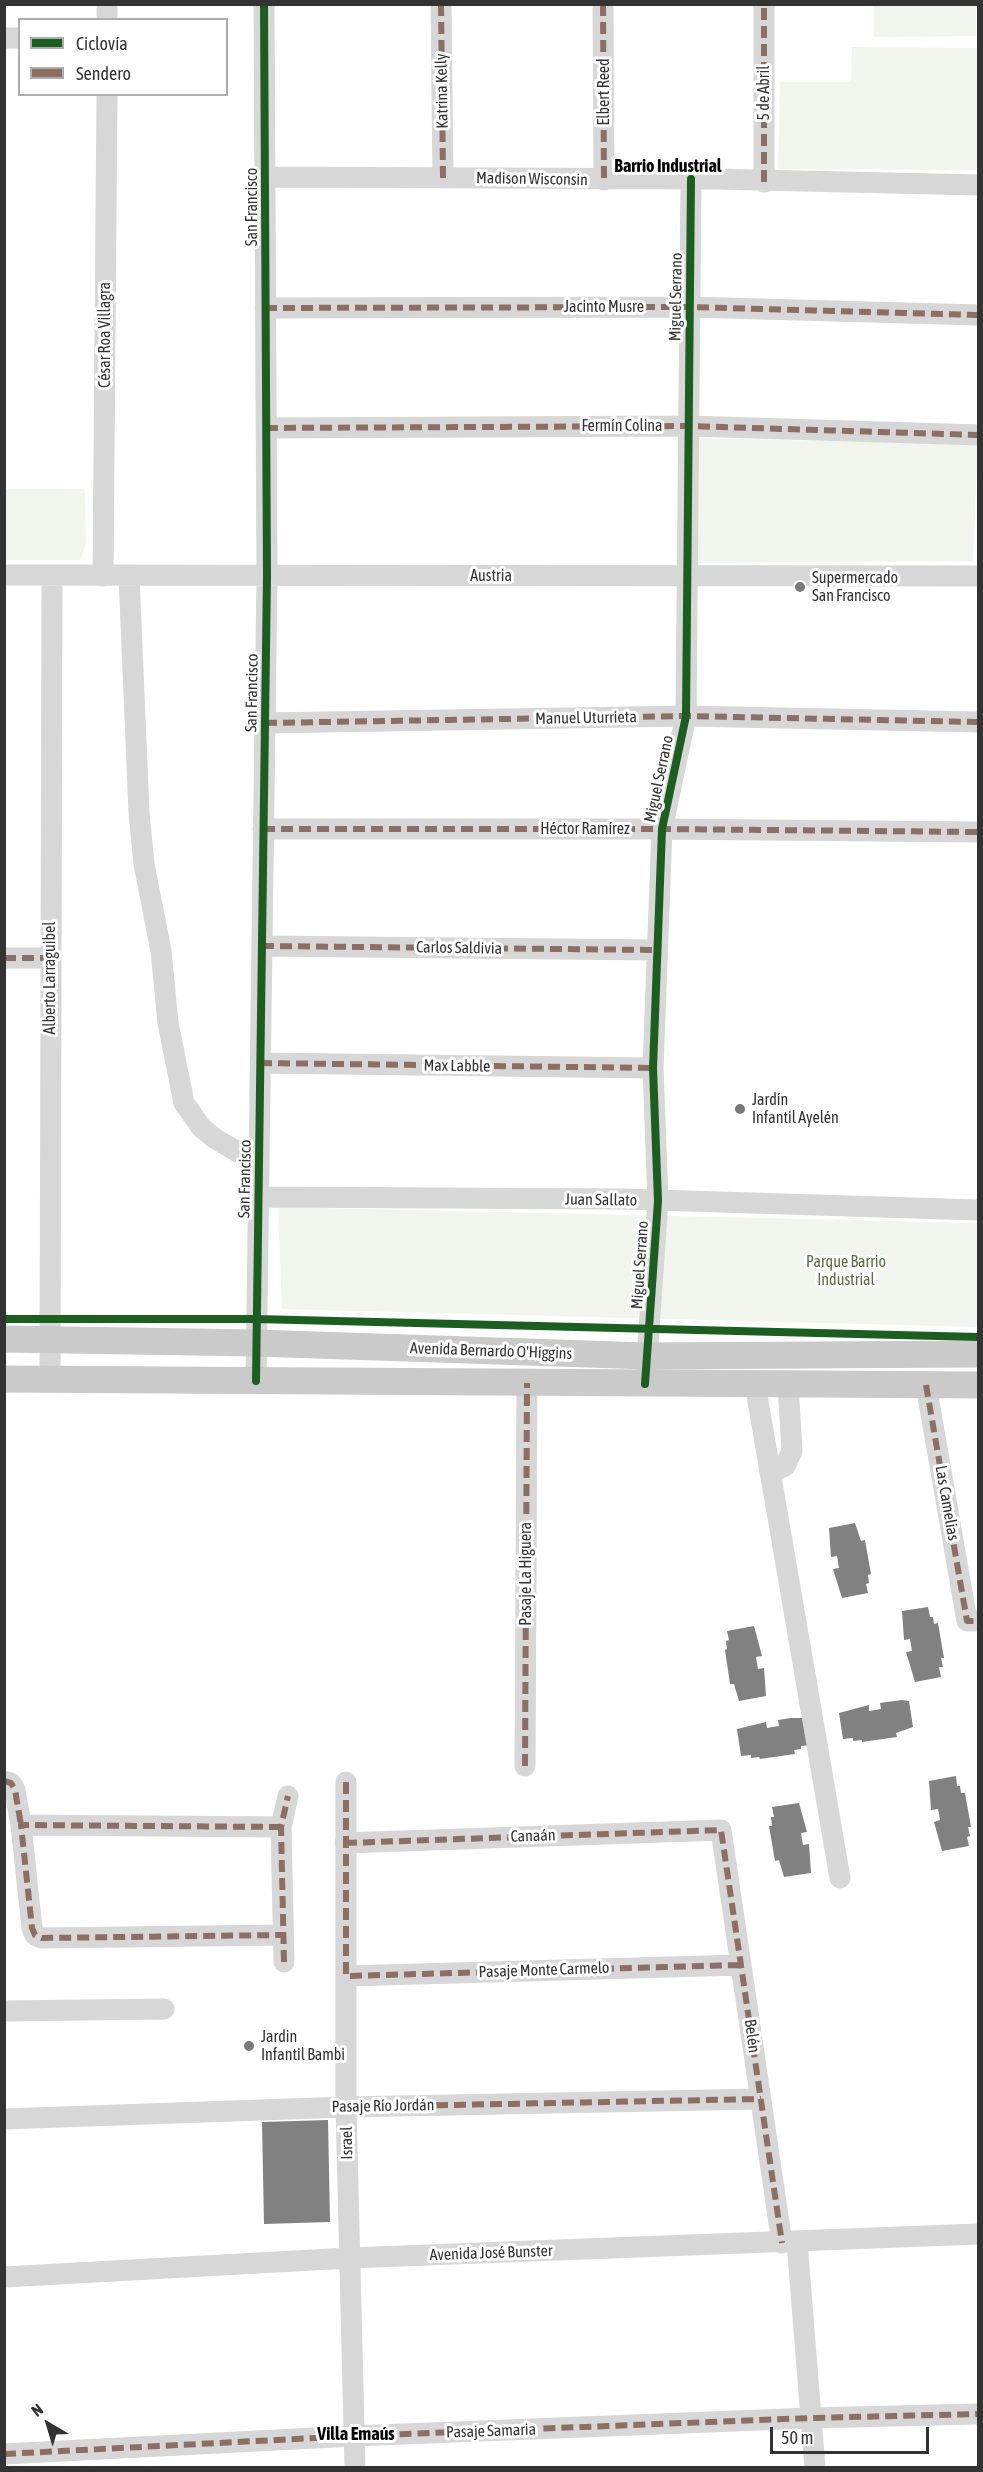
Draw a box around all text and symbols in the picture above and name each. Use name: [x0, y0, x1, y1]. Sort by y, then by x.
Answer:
legend: [18, 18, 228, 96]
text: Ciclovía: [76, 33, 128, 54]
street label: Katrina Kelly: [432, 53, 452, 129]
street label: Elbert Reed: [594, 58, 614, 126]
text: Sendero: [76, 63, 131, 84]
street label: 5 de Abril: [754, 66, 774, 120]
district label: Barrio Industrial: [614, 155, 722, 177]
street label: San Francisco: [242, 168, 262, 246]
street label: Madison Wisconsin: [476, 168, 588, 190]
street label: Miguel Serrano: [666, 253, 686, 341]
street label: César Roa Villagra: [95, 282, 115, 388]
street label: Jacinto Musre: [564, 297, 644, 317]
street label: Fermín Colina: [581, 416, 663, 436]
street label: Austria: [470, 566, 512, 586]
place label: Supermercado San Francisco: [812, 568, 898, 606]
marker: Supermercado San Francisco: [793, 580, 807, 594]
street label: San Francisco: [242, 654, 262, 732]
street label: Manuel Uturrieta: [535, 708, 637, 728]
street label: Miguel Serrano: [640, 734, 678, 824]
street label: Héctor Ramírez: [540, 819, 630, 839]
street label: Alberto Larraguibel: [40, 921, 60, 1035]
street label: Carlos Saldivia: [416, 938, 502, 958]
street label: Max Labble: [423, 1056, 491, 1076]
place label: Jardín Infantil Ayelén: [752, 1090, 839, 1128]
marker: Jardín Infantil Ayelén: [733, 1102, 747, 1116]
street label: San Francisco: [235, 1140, 255, 1218]
street label: Juan Sallato: [565, 1190, 637, 1210]
street label: Miguel Serrano: [627, 1220, 653, 1310]
park label: Parque Barrio Industrial: [806, 1252, 886, 1290]
street label: Avenida Bernardo O'Higgins: [409, 1339, 573, 1363]
street label: Las Camelias: [931, 1464, 963, 1542]
street label: Pasaje La Higuera: [516, 1522, 536, 1626]
street label: Canaán: [510, 1826, 556, 1846]
street label: Pasaje Monte Carmelo: [478, 1958, 610, 1982]
street label: Belén: [740, 2018, 764, 2054]
place label: Jardin Infantil Bambi: [261, 2027, 345, 2065]
marker: Jardin Infantil Bambi: [242, 2039, 256, 2053]
street label: Pasaje Río Jordán: [331, 2096, 435, 2116]
street label: Israel: [337, 2126, 357, 2160]
street label: Avenida José Bunster: [429, 2241, 553, 2265]
north arrow: [18, 2394, 78, 2454]
text: N: [28, 2400, 46, 2420]
scale bar: [773, 2415, 932, 2453]
street label: Pasaje Samaria: [446, 2420, 536, 2442]
district label: Villa Emaús: [317, 2423, 395, 2445]
text: 50 m: [781, 2427, 813, 2448]

